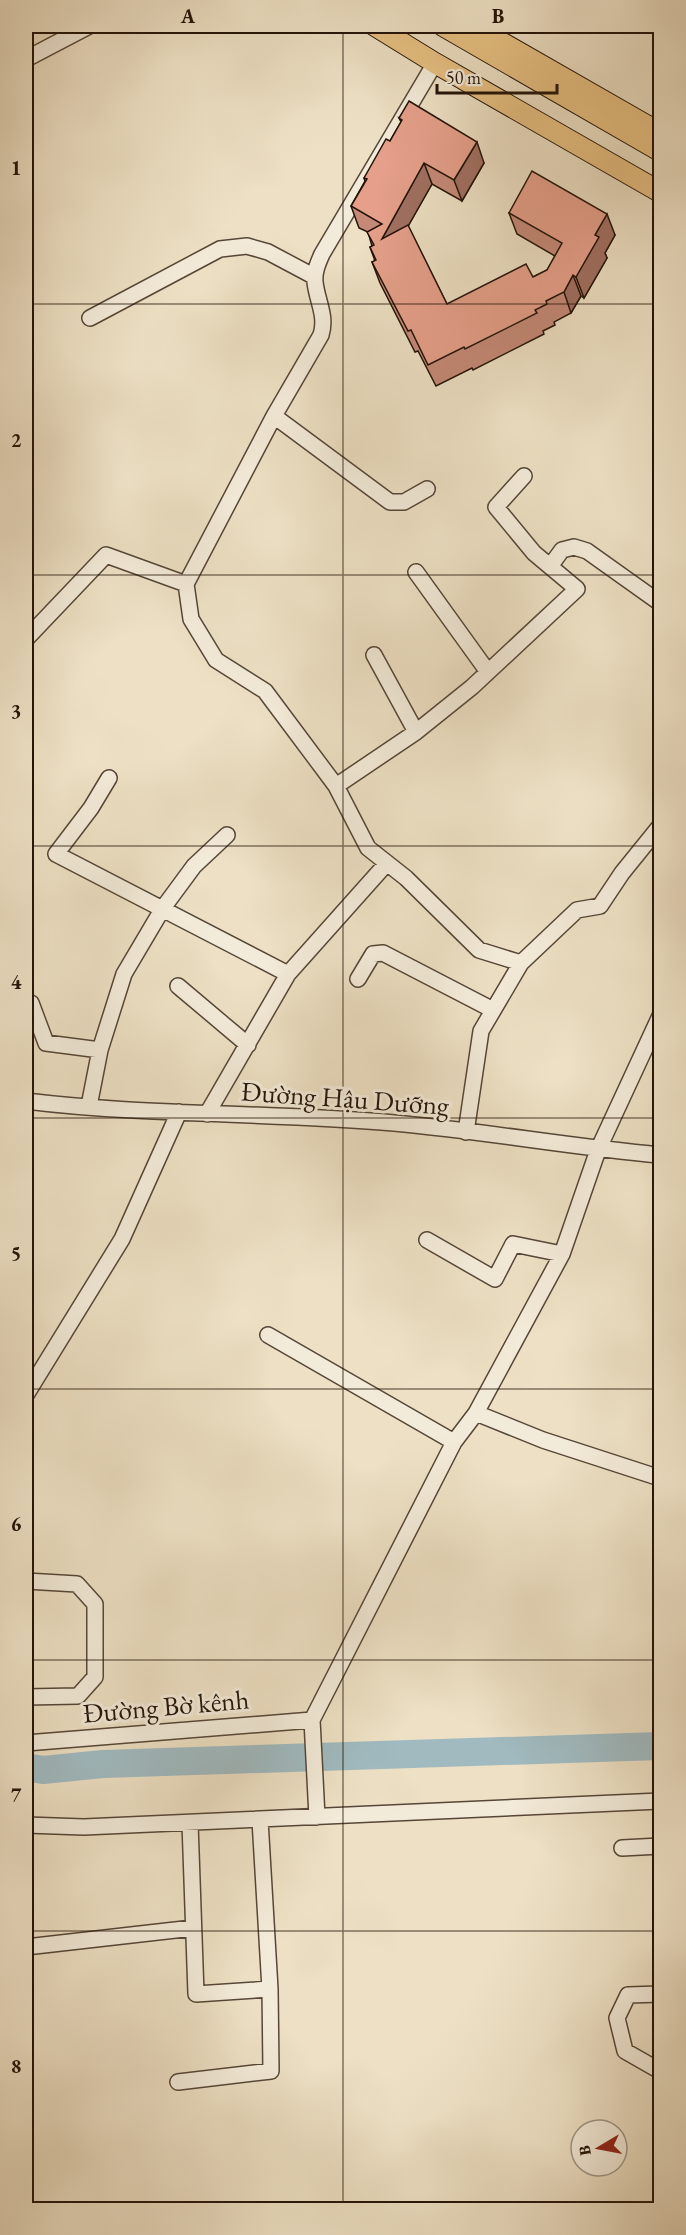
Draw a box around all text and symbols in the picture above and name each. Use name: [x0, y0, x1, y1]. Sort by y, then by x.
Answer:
text: A: [180, 3, 196, 29]
text: B: [492, 3, 504, 29]
scale bar: [437, 57, 557, 95]
text: 50 m: [446, 66, 481, 89]
text: 1: [11, 155, 21, 181]
text: 2: [11, 427, 22, 453]
text: 3: [11, 698, 21, 724]
text: 4: [11, 969, 22, 995]
street label: Đường Hậu Dưỡng: [240, 1073, 450, 1123]
text: 5: [11, 1240, 21, 1266]
text: 6: [11, 1511, 22, 1537]
street label: Đường Bờ kênh: [81, 1681, 251, 1731]
text: 7: [11, 1782, 22, 1808]
text: 8: [11, 2053, 21, 2079]
north arrow: [569, 2118, 629, 2178]
text: B: [574, 2144, 596, 2157]

